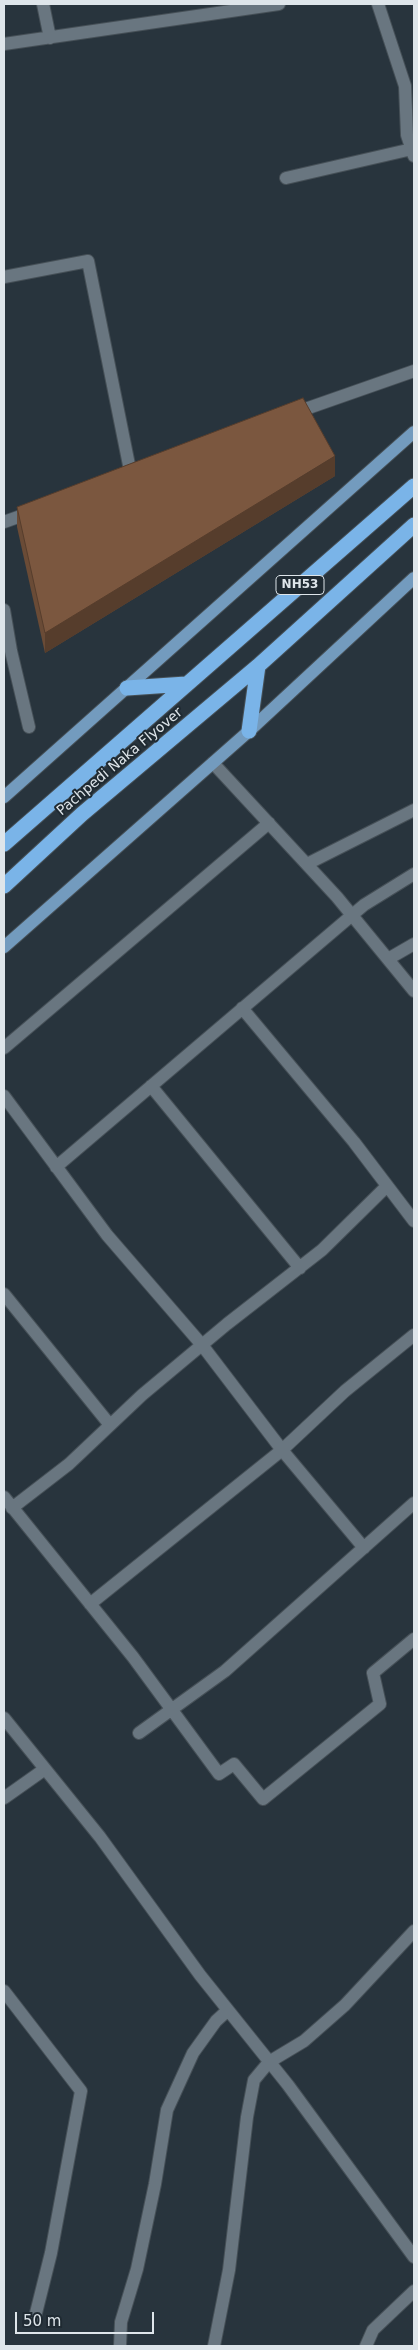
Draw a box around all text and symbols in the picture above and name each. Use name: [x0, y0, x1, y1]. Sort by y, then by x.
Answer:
road number: NH53: [276, 576, 324, 594]
street label: Pachpedi Naka Flyover: [54, 704, 186, 820]
scale bar: [18, 2302, 156, 2334]
text: 50 m: [23, 2312, 61, 2330]

